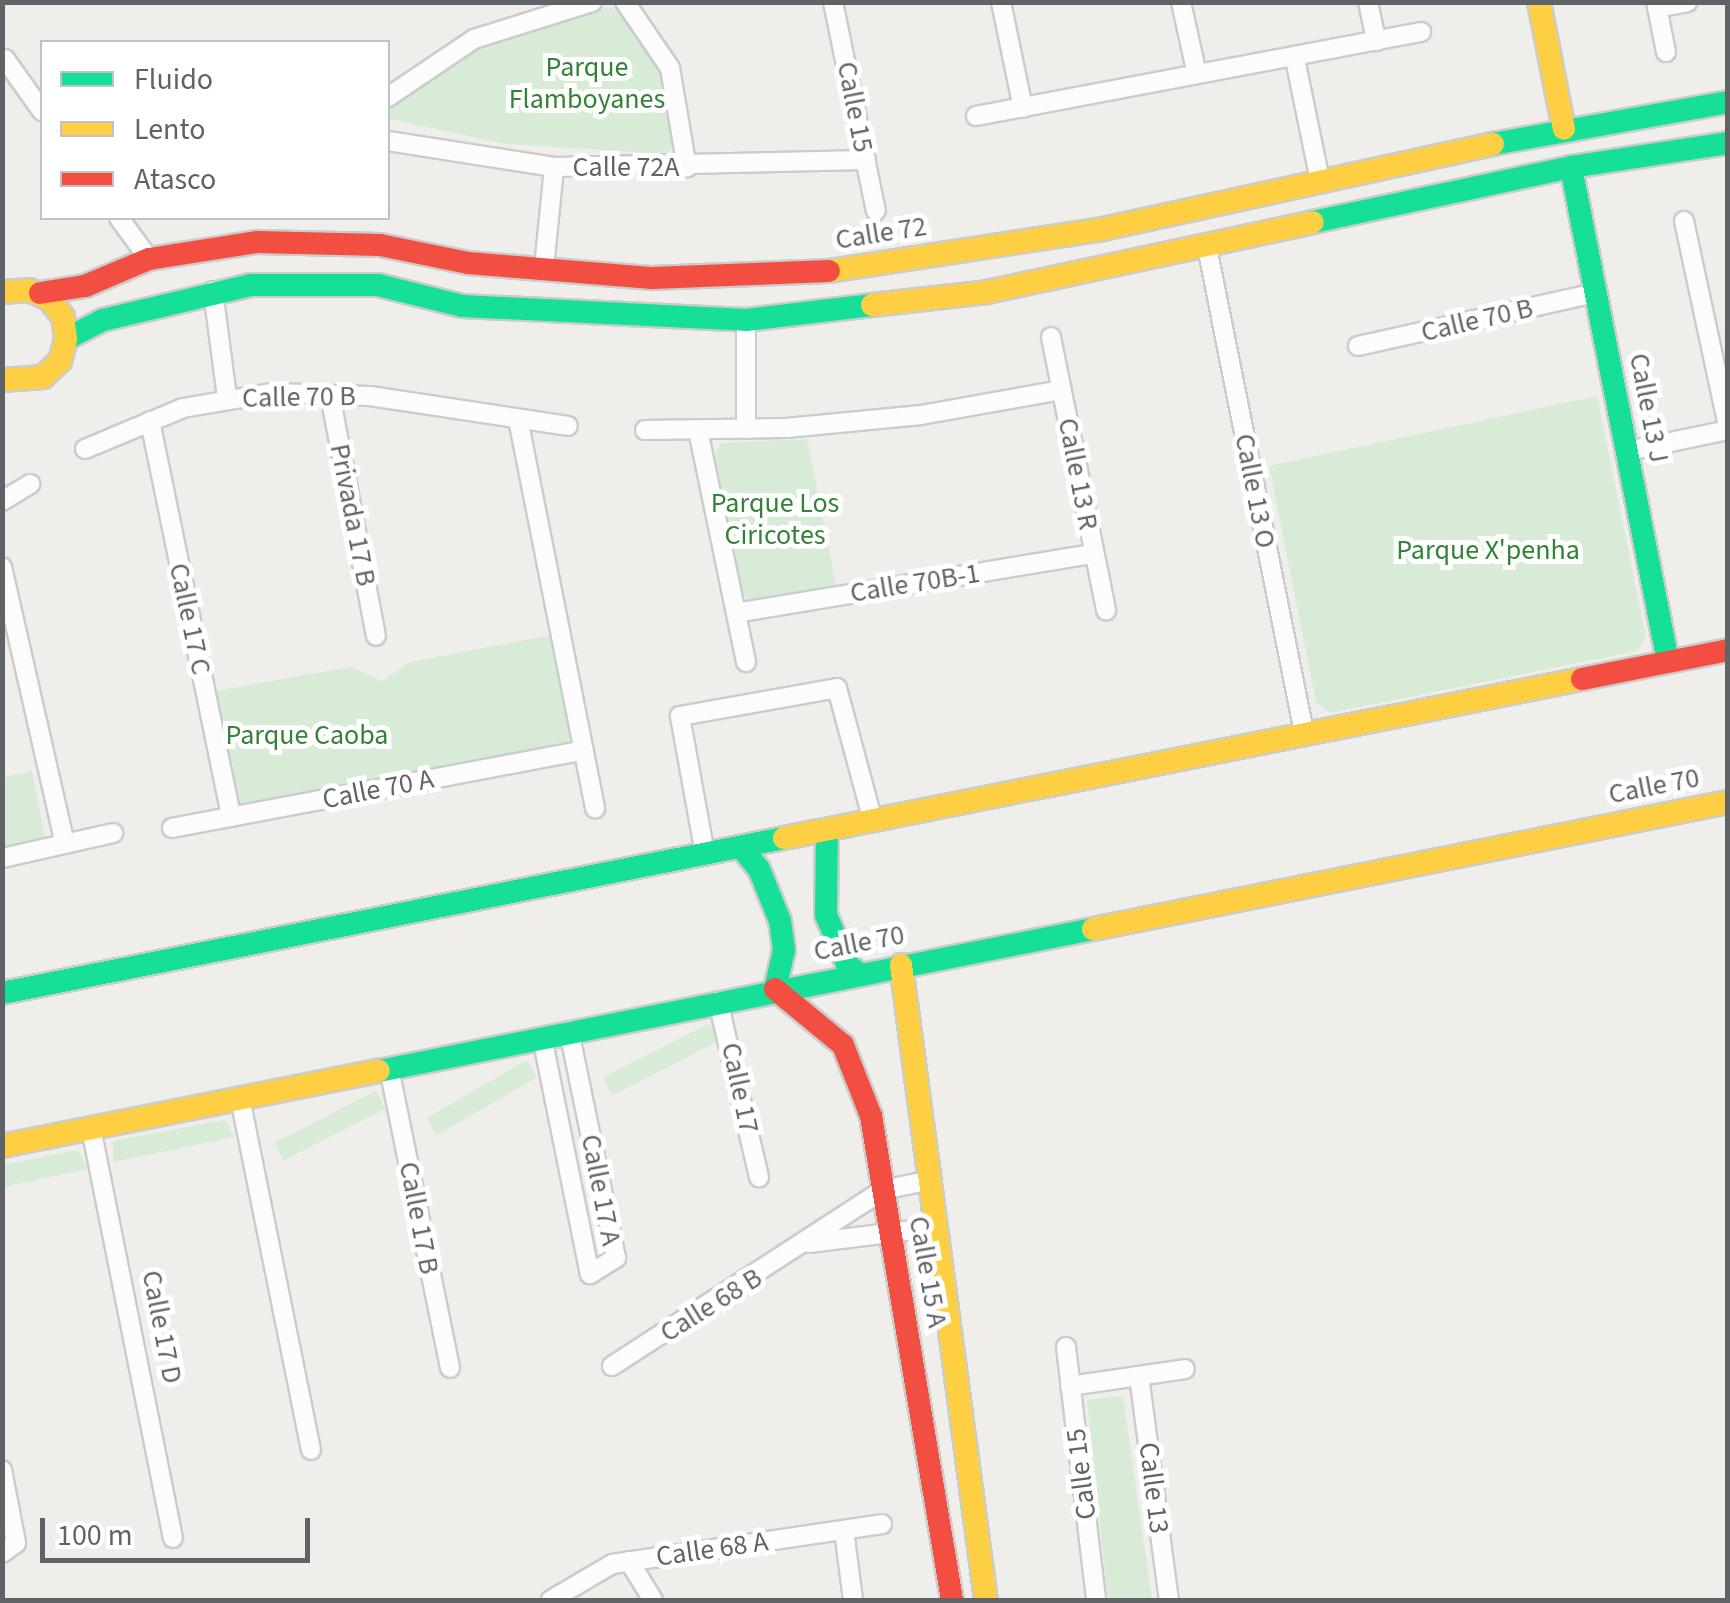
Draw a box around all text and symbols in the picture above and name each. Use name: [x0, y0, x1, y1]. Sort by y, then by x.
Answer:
legend: [40, 40, 390, 220]
park label: Parque Flamboyanes: [509, 50, 665, 116]
text: Fluido: [134, 58, 213, 101]
street label: Calle 15: [830, 59, 880, 155]
text: Lento: [134, 108, 206, 151]
street label: Calle 72A: [573, 150, 679, 184]
text: Atasco: [134, 158, 216, 201]
street label: Calle 72: [833, 209, 929, 257]
street label: Calle 70 B: [1418, 291, 1536, 349]
street label: Calle 13 J: [1622, 350, 1676, 466]
street label: Calle 70 B: [242, 379, 356, 415]
street label: Calle 13 R: [1051, 415, 1105, 533]
street label: Calle 13 O: [1227, 431, 1283, 551]
street label: Privada 17 B: [323, 441, 383, 589]
park label: Parque Los Ciricotes: [711, 486, 839, 552]
park label: Parque X'penha: [1396, 533, 1580, 567]
street label: Calle 70B-1: [848, 556, 982, 610]
street label: Calle 17 C: [162, 560, 218, 678]
park label: Parque Caoba: [226, 718, 388, 752]
street label: Calle 70: [1606, 761, 1702, 811]
street label: Calle 70 A: [320, 762, 436, 816]
street label: Calle 70: [811, 918, 907, 968]
street label: Calle 17: [714, 1040, 766, 1136]
street label: Calle 17 A: [574, 1132, 628, 1248]
street label: Calle 17 B: [392, 1159, 446, 1277]
street label: Calle 15 A: [902, 1214, 954, 1330]
street label: Calle 68 B: [654, 1261, 768, 1349]
street label: Calle 17 D: [135, 1268, 189, 1386]
street label: Calle 15: [1059, 1426, 1103, 1522]
street label: Calle 13: [1132, 1440, 1176, 1536]
scale bar: [45, 1498, 315, 1560]
text: 100 m: [57, 1514, 133, 1557]
street label: Calle 68 A: [654, 1525, 770, 1573]

